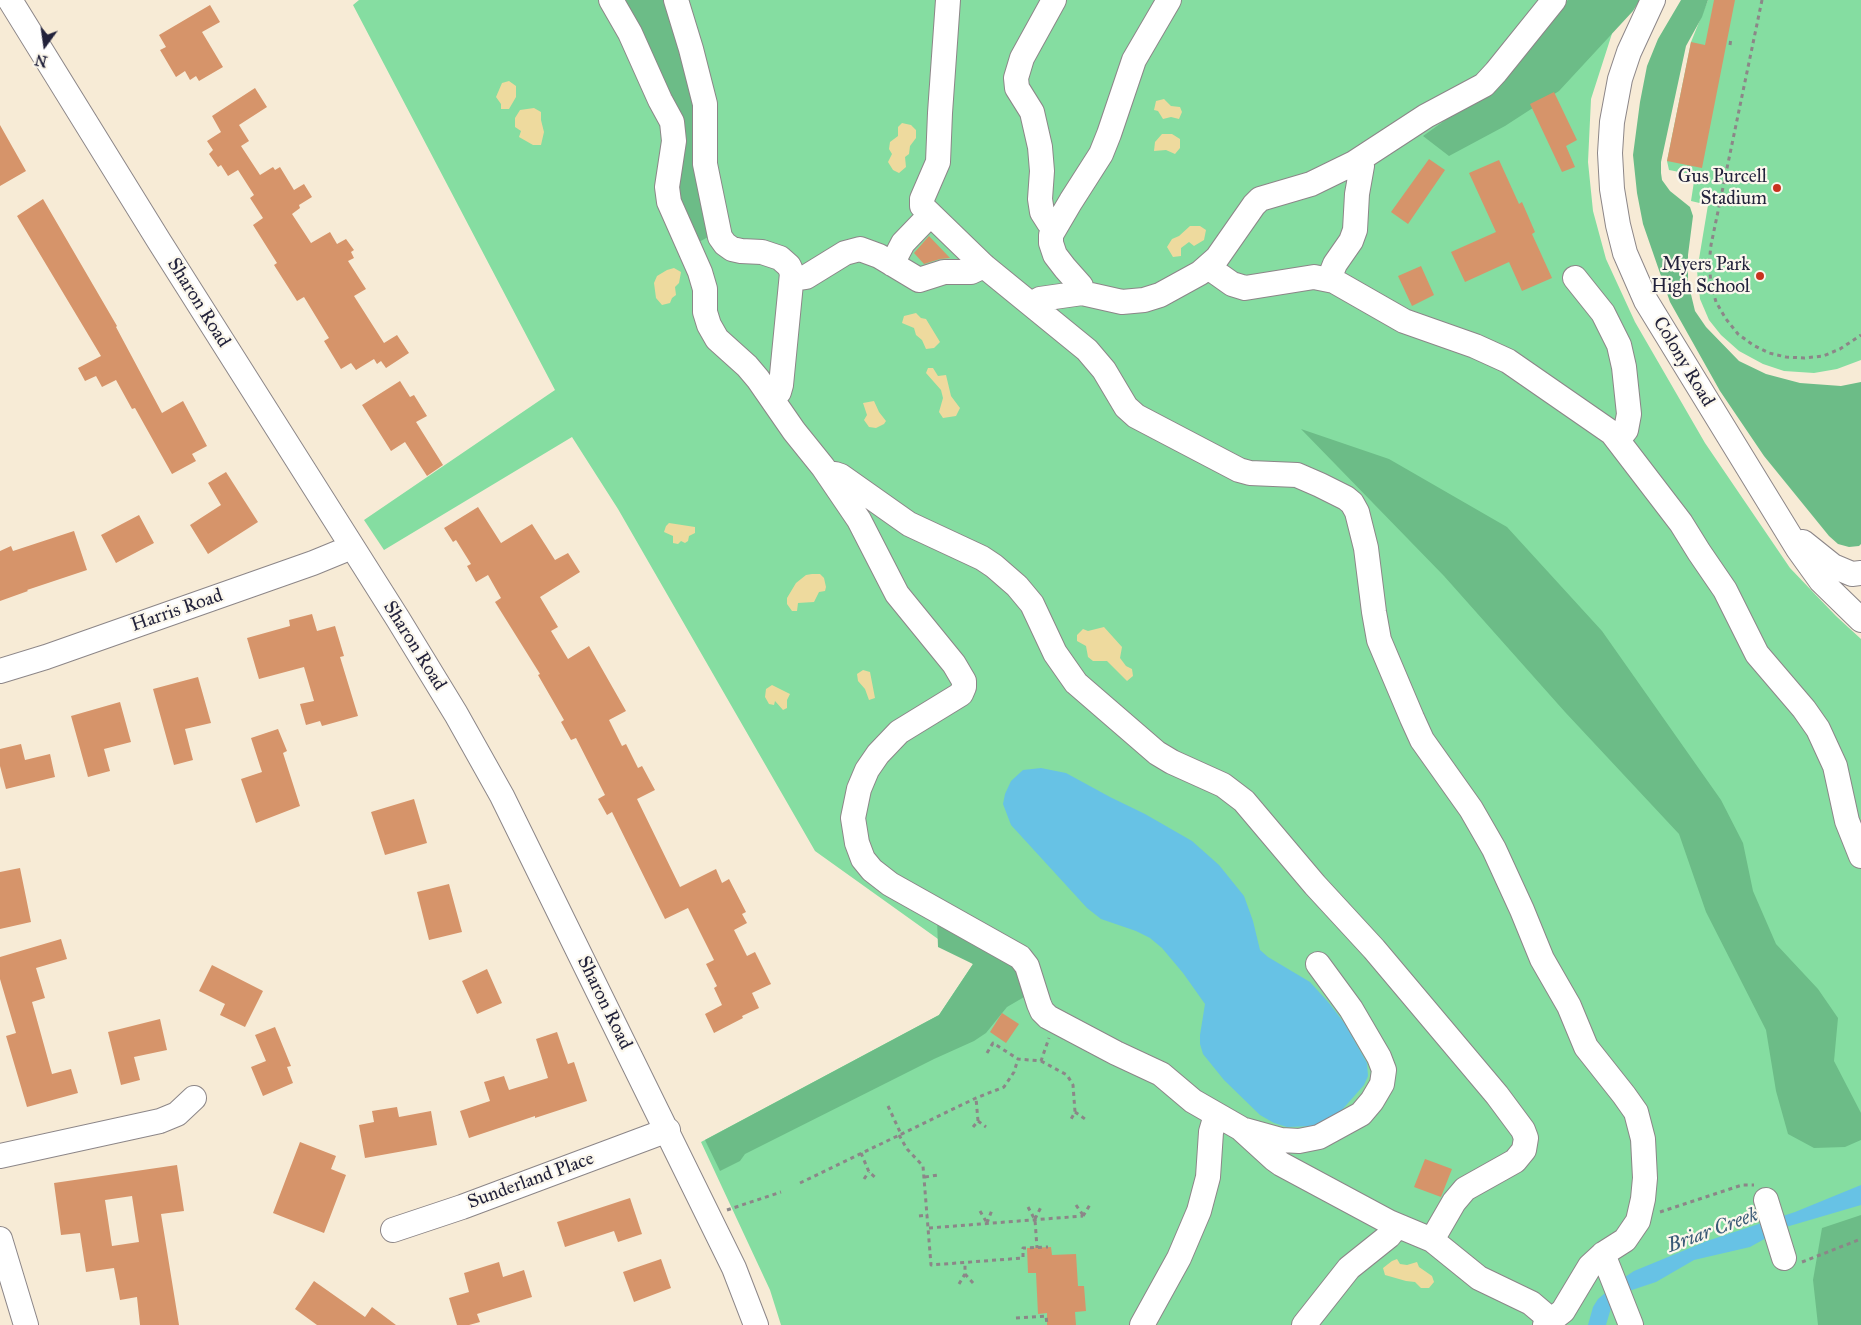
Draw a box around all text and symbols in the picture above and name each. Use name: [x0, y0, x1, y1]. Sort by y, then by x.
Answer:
north arrow: [20, 20, 70, 70]
text: N: [33, 50, 49, 70]
place label: Gus Purcell Stadium: [1678, 166, 1767, 210]
marker: Gus Purcell Stadium: [1771, 182, 1783, 194]
street label: Sharon Road: [162, 254, 234, 352]
place label: Myers Park High School: [1651, 254, 1750, 298]
marker: Myers Park High School: [1754, 270, 1766, 282]
street label: Colony Road: [1647, 313, 1719, 411]
street label: Harris Road: [128, 585, 226, 637]
street label: Sharon Road: [378, 597, 450, 695]
street label: Sharon Road: [572, 953, 636, 1053]
street label: Sunderland Place: [465, 1148, 597, 1214]
water label: Briar Creek: [1664, 1203, 1762, 1259]

